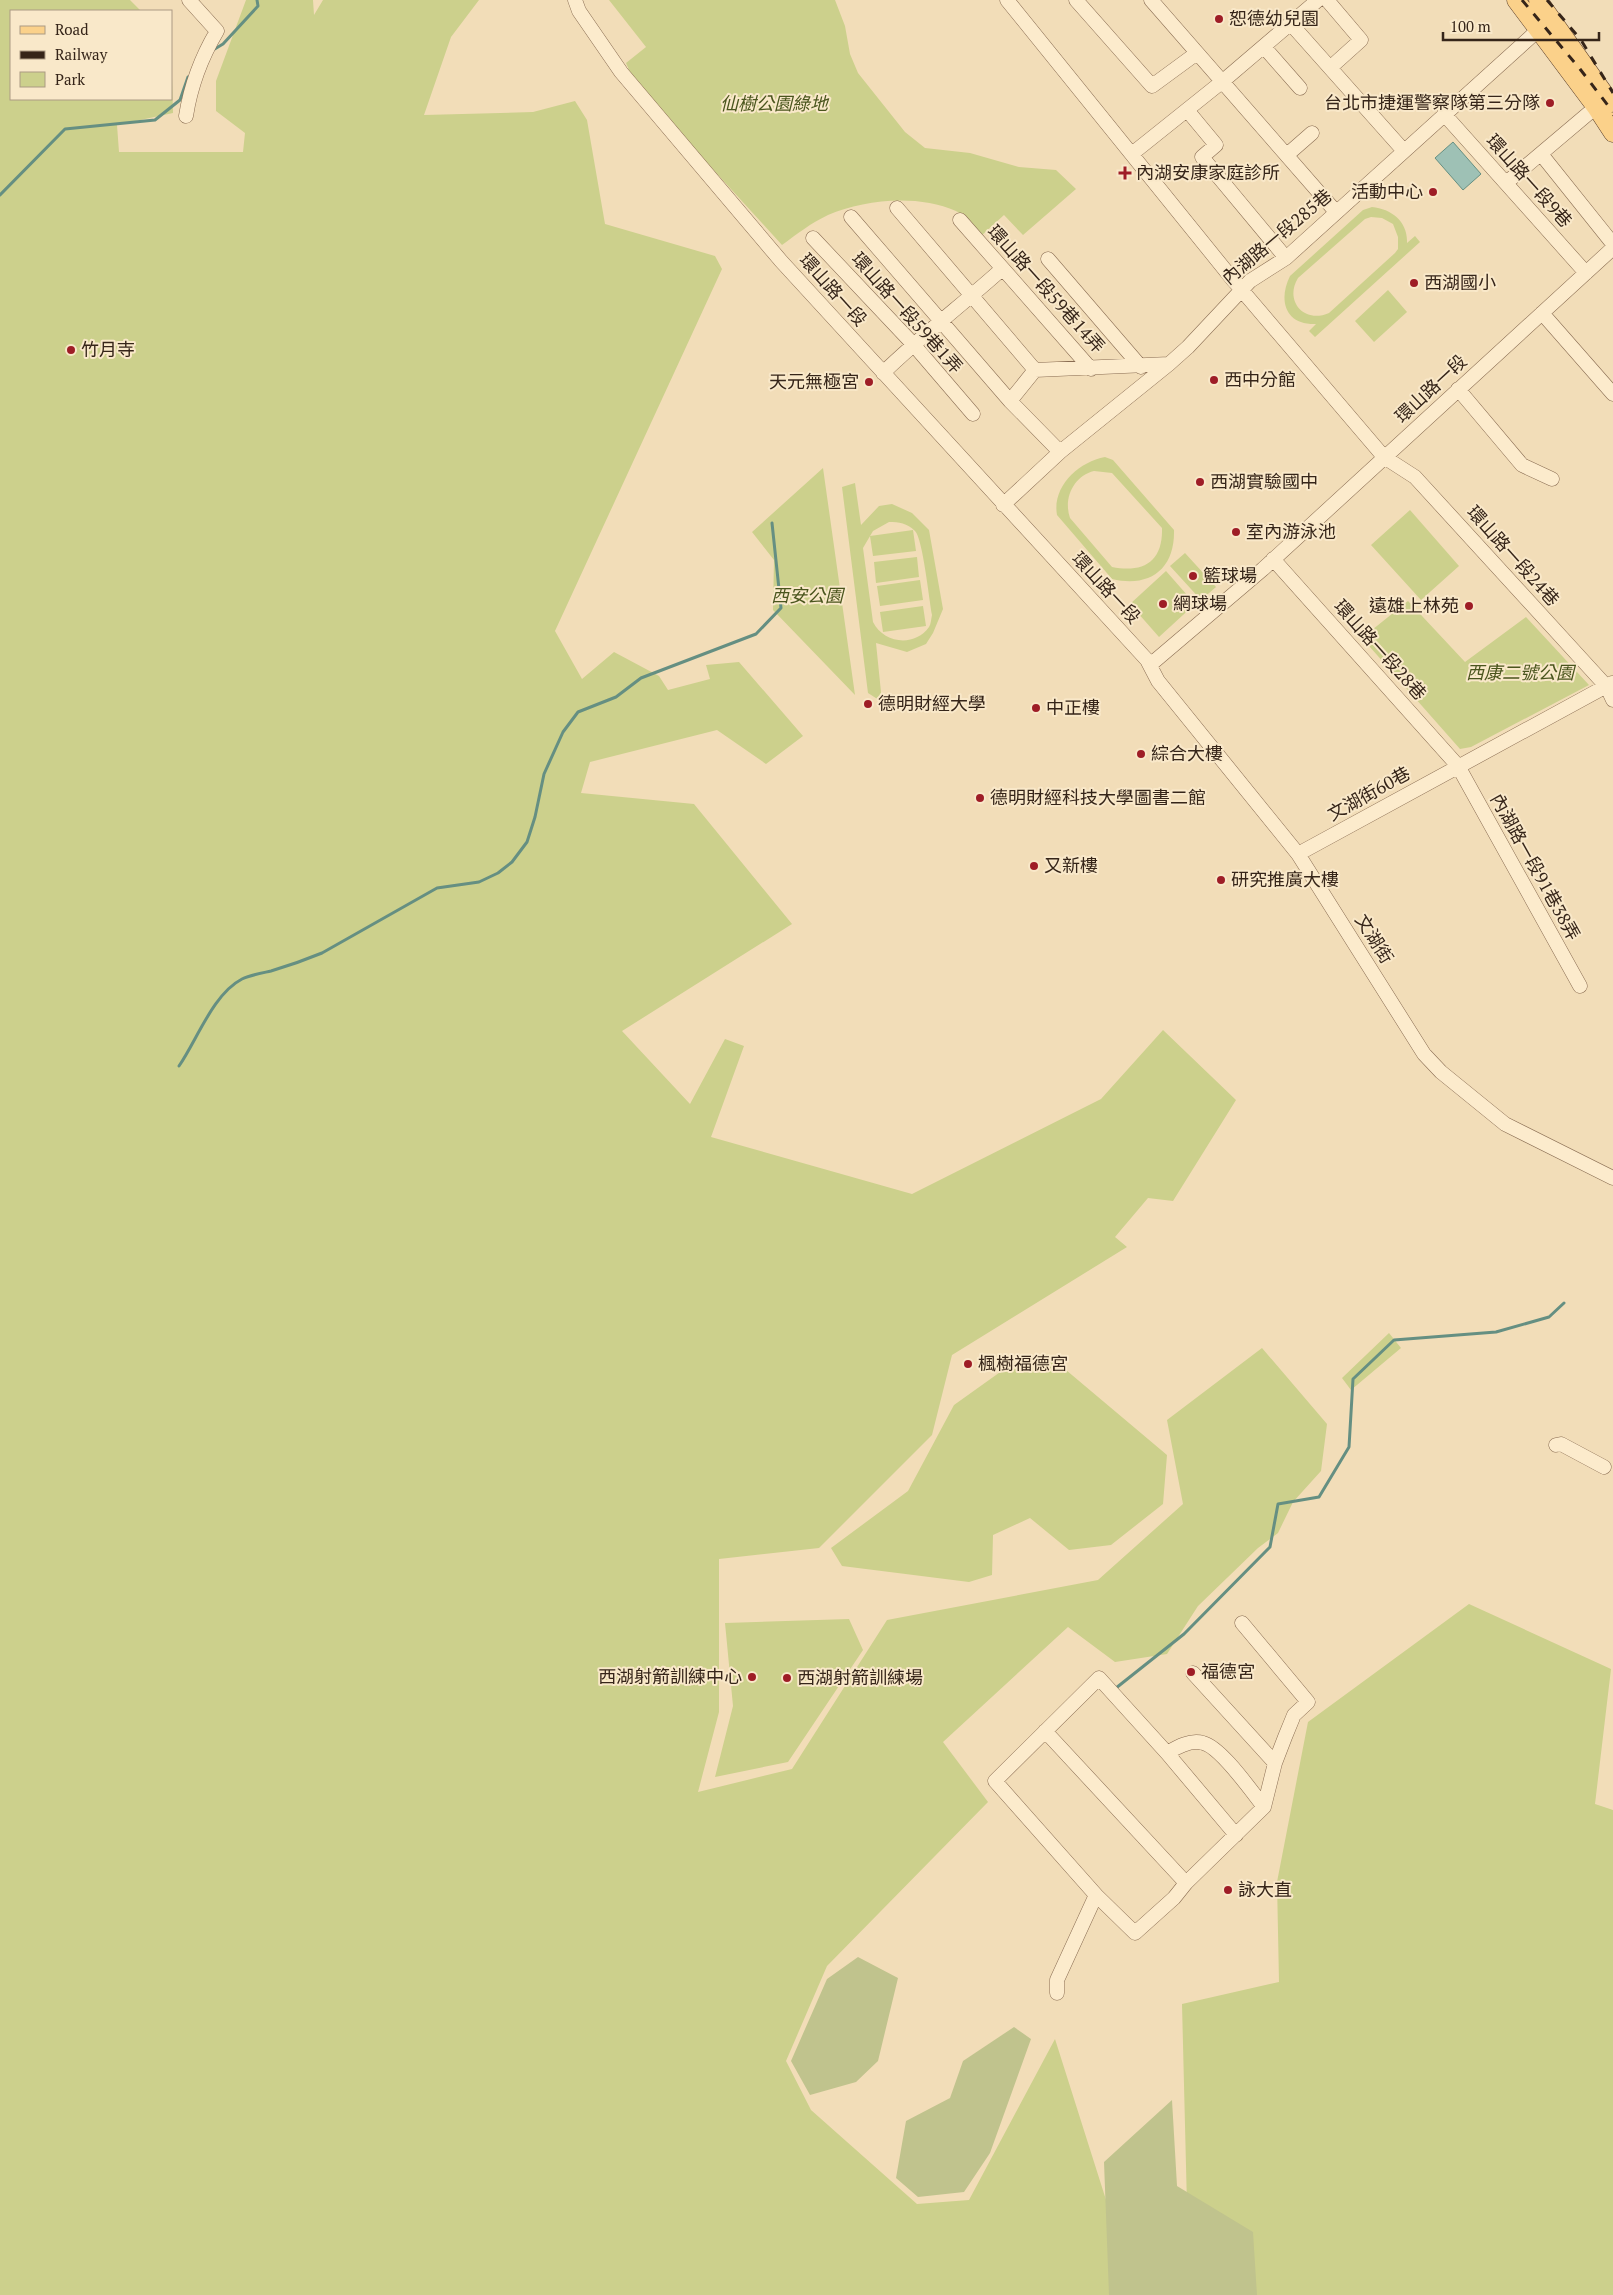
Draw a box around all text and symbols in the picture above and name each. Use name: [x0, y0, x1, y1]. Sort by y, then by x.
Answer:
place label: 恕德幼兒園: [1229, 6, 1319, 30]
legend: [10, 10, 172, 100]
scale bar: [1443, 10, 1599, 42]
marker: 恕德幼兒園: [1213, 13, 1225, 25]
text: 100 m: [1450, 16, 1491, 36]
text: Road: [55, 19, 88, 39]
text: Railway: [55, 44, 108, 64]
text: Park: [55, 69, 85, 89]
place label: 台北市捷運警察隊第三分隊: [1324, 90, 1540, 114]
park label: 仙樹公園綠地: [720, 91, 830, 115]
marker: 台北市捷運警察隊第三分隊: [1544, 97, 1556, 109]
street label: 環山路一段9巷: [1481, 129, 1578, 232]
place label: 內湖安康家庭診所: [1136, 160, 1280, 184]
marker: 內湖安康家庭診所: [1118, 166, 1132, 180]
place label: 活動中心: [1351, 179, 1423, 203]
street label: 內湖路一段285巷: [1216, 183, 1336, 289]
marker: 活動中心: [1427, 186, 1439, 198]
street label: 環山路一段59巷14弄: [983, 219, 1111, 357]
street label: 環山路一段59巷1弄: [847, 247, 968, 378]
street label: 環山路一段: [795, 248, 873, 331]
place label: 西湖國小: [1424, 270, 1496, 294]
marker: 西湖國小: [1408, 277, 1420, 289]
place label: 竹月寺: [81, 337, 135, 361]
marker: 竹月寺: [65, 344, 77, 356]
street label: 環山路一段: [1389, 349, 1471, 428]
place label: 西中分館: [1224, 367, 1296, 391]
place label: 天元無極宮: [769, 369, 859, 393]
marker: 西中分館: [1208, 374, 1220, 386]
marker: 天元無極宮: [863, 376, 875, 388]
place label: 西湖實驗國中: [1210, 469, 1318, 493]
marker: 西湖實驗國中: [1194, 476, 1206, 488]
street label: 環山路一段24巷: [1462, 500, 1565, 611]
place label: 室內游泳池: [1246, 519, 1336, 543]
marker: 室內游泳池: [1230, 526, 1242, 538]
street label: 環山路一段: [1067, 546, 1146, 628]
place label: 籃球場: [1203, 563, 1257, 587]
marker: 籃球場: [1187, 570, 1199, 582]
park label: 西安公園: [771, 583, 846, 607]
place label: 網球場: [1173, 591, 1227, 615]
place label: 遠雄上林苑: [1369, 593, 1459, 617]
street label: 環山路一段28巷: [1329, 594, 1432, 705]
marker: 網球場: [1157, 598, 1169, 610]
marker: 遠雄上林苑: [1463, 600, 1475, 612]
park label: 西康二號公園: [1466, 660, 1577, 684]
place label: 德明財經大學: [878, 691, 986, 715]
place label: 中正樓: [1046, 695, 1100, 719]
marker: 德明財經大學: [862, 698, 874, 710]
marker: 中正樓: [1030, 702, 1042, 714]
place label: 綜合大樓: [1151, 741, 1223, 765]
marker: 綜合大樓: [1135, 748, 1147, 760]
street label: 文湖街60巷: [1323, 761, 1414, 826]
place label: 德明財經科技大學圖書二館: [990, 785, 1206, 809]
street label: 內湖路一段91巷38弄: [1486, 789, 1586, 944]
marker: 德明財經科技大學圖書二館: [974, 792, 986, 804]
place label: 又新樓: [1044, 853, 1098, 877]
marker: 又新樓: [1028, 860, 1040, 872]
place label: 研究推廣大樓: [1231, 867, 1339, 891]
marker: 研究推廣大樓: [1215, 874, 1227, 886]
street label: 文湖街: [1350, 909, 1399, 968]
place label: 楓樹福德宮: [978, 1351, 1068, 1375]
marker: 楓樹福德宮: [962, 1358, 974, 1370]
place label: 福德宮: [1201, 1659, 1255, 1683]
place label: 西湖射箭訓練中心: [598, 1664, 742, 1688]
place label: 西湖射箭訓練場: [797, 1665, 923, 1689]
marker: 福德宮: [1185, 1666, 1197, 1678]
marker: 西湖射箭訓練中心: [746, 1671, 758, 1683]
marker: 西湖射箭訓練場: [781, 1672, 793, 1684]
place label: 詠大直: [1238, 1877, 1292, 1901]
marker: 詠大直: [1222, 1884, 1234, 1896]

